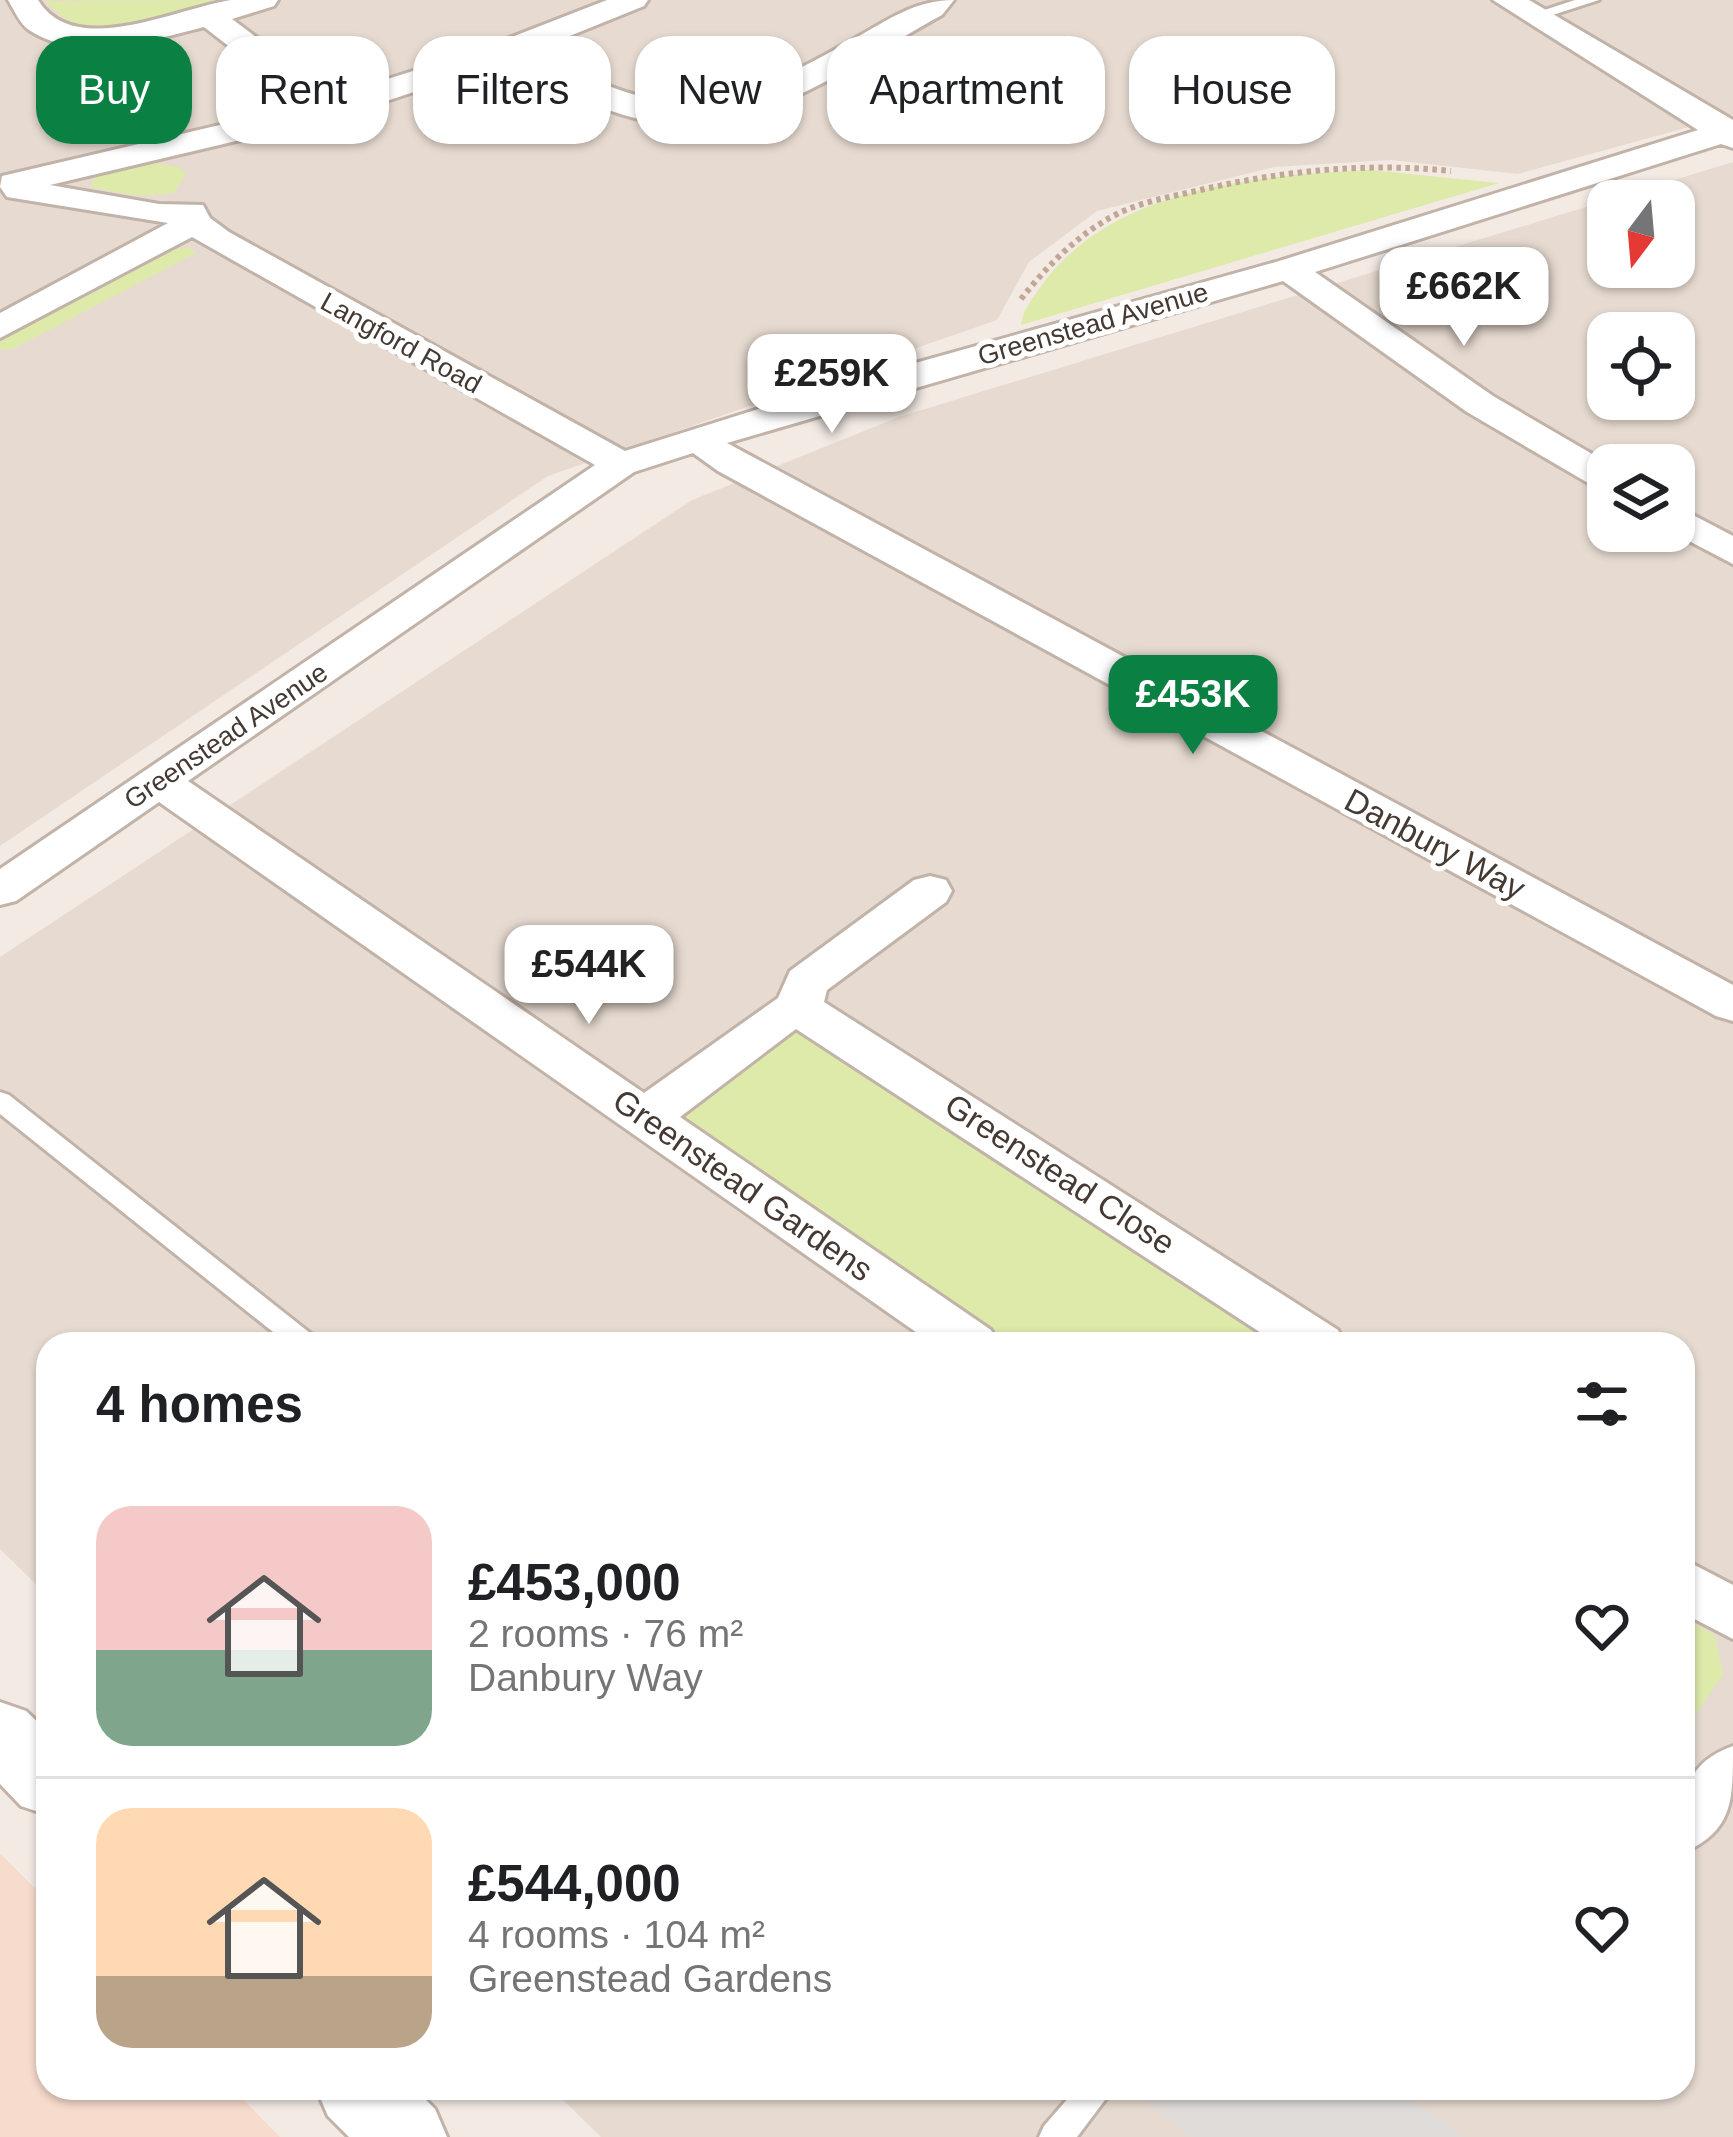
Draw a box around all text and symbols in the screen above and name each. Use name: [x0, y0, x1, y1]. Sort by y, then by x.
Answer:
chip: Buy: [36, 36, 192, 144]
chip: Rent: [216, 36, 389, 144]
chip: Filters: [413, 36, 611, 144]
chip: New: [635, 36, 803, 144]
chip: Apartment: [827, 36, 1105, 144]
chip: House: [1129, 36, 1335, 144]
north arrow: [1587, 180, 1695, 288]
map controls: [1587, 180, 1695, 552]
pin: £662K: [1380, 247, 1548, 349]
text: £662K: [1407, 264, 1521, 307]
street label: Greenstead Avenue: [974, 277, 1212, 371]
street label: Langford Road: [316, 287, 486, 399]
button: locate: [1587, 312, 1695, 420]
pin: £259K: [748, 334, 916, 436]
text: £259K: [775, 351, 889, 394]
button: layers: [1587, 444, 1695, 552]
pin: £453K: [1109, 655, 1277, 757]
street label: Greenstead Avenue: [119, 657, 333, 815]
text: £453K: [1136, 672, 1250, 715]
street label: Danbury Way: [1339, 781, 1532, 907]
pin: £544K: [505, 925, 673, 1027]
text: £544K: [532, 942, 646, 985]
street label: Greenstead Gardens: [606, 1081, 880, 1289]
street label: Greenstead Close: [938, 1086, 1182, 1262]
icon: filters: [1569, 1371, 1635, 1437]
text: 4 homes: [96, 1376, 303, 1433]
icon: home: [192, 1554, 336, 1698]
text: £453,000: [468, 1554, 681, 1611]
icon: heart: [1569, 1593, 1635, 1659]
text: 2 rooms · 76 m²: [468, 1612, 743, 1655]
text: Danbury Way: [468, 1656, 703, 1699]
text: £544,000: [468, 1855, 681, 1912]
icon: home: [192, 1856, 336, 2000]
icon: heart: [1569, 1895, 1635, 1961]
text: 4 rooms · 104 m²: [468, 1913, 765, 1956]
text: Greenstead Gardens: [468, 1957, 832, 2000]

